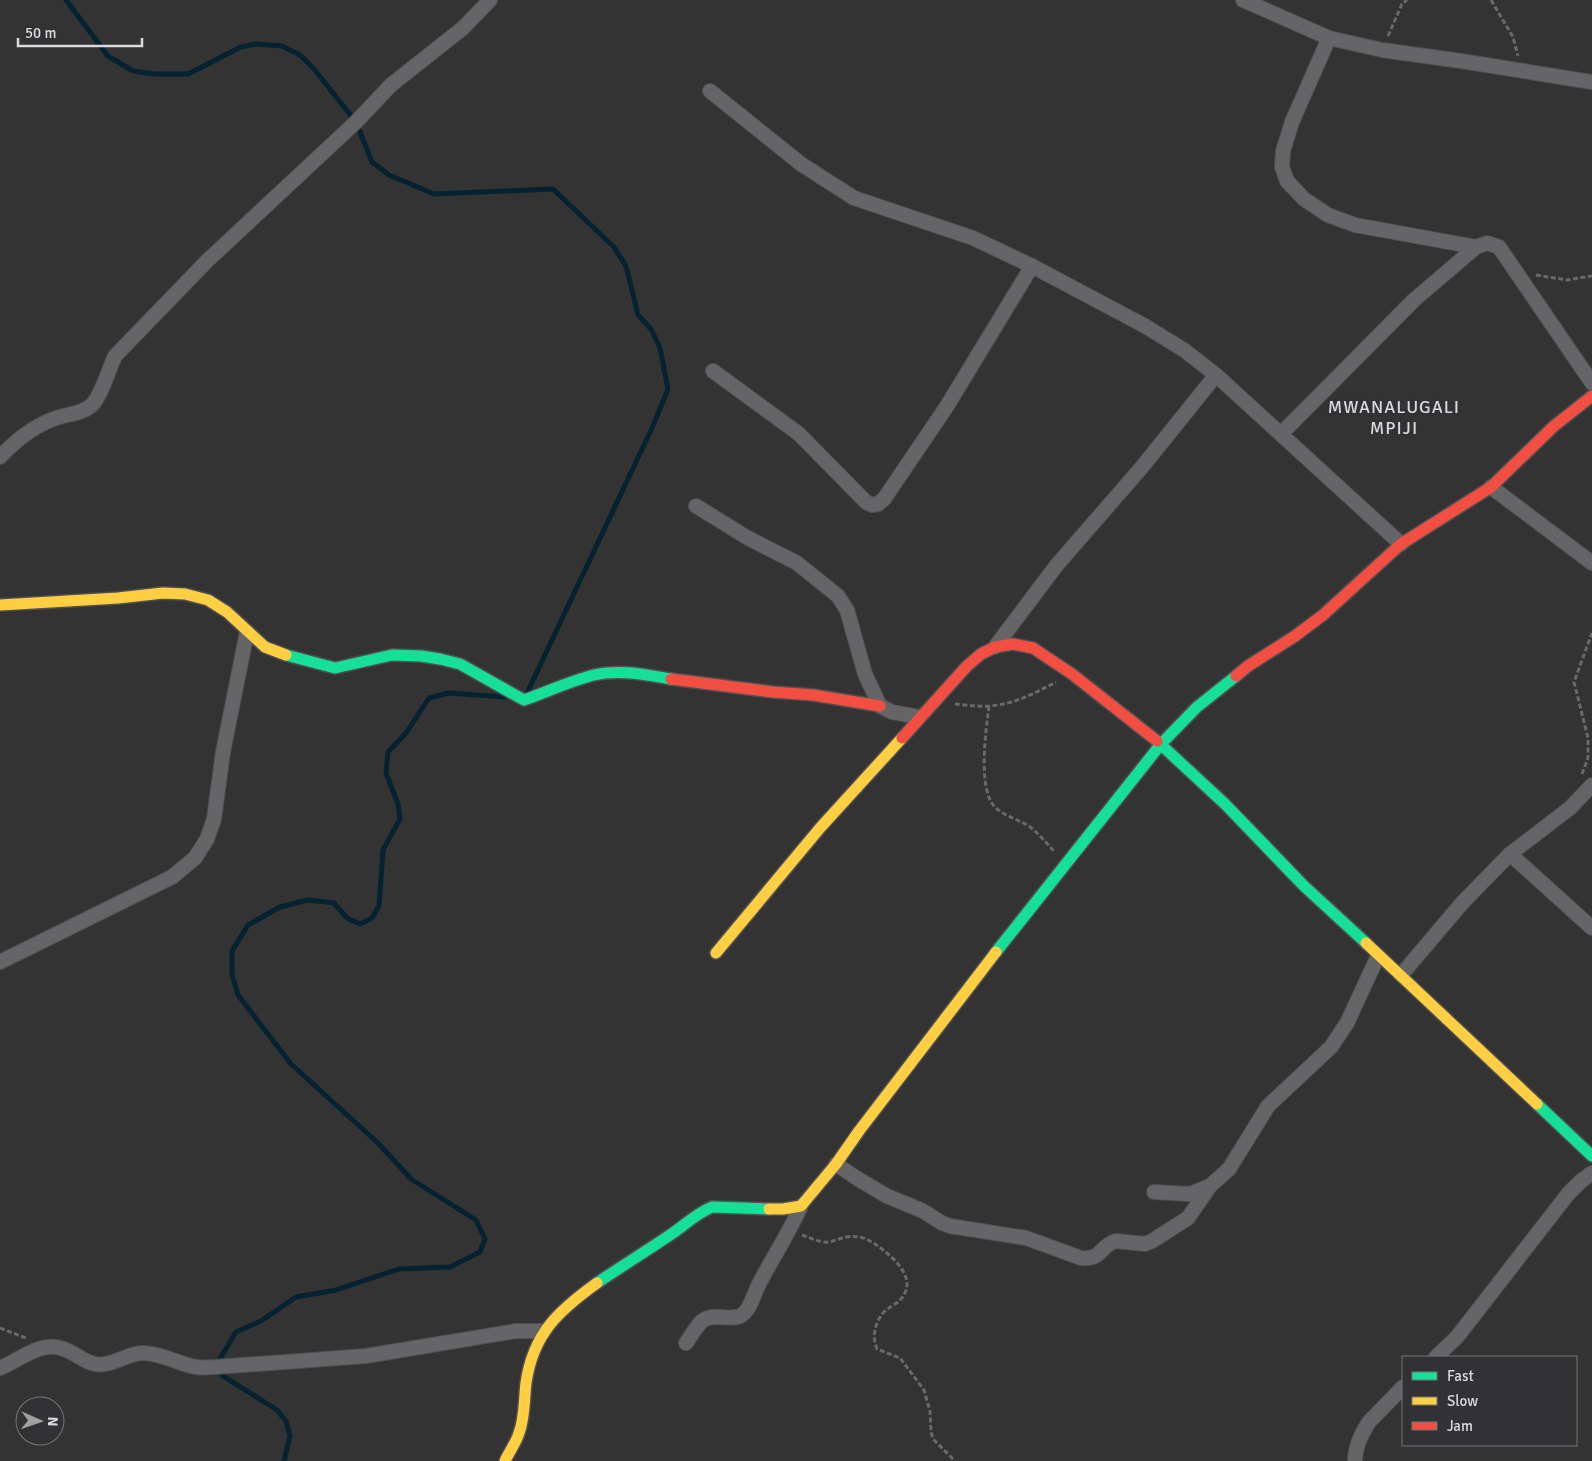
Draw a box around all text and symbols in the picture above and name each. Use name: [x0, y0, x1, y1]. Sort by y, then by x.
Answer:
scale bar: [18, 15, 141, 47]
text: 50 m: [25, 24, 56, 42]
district label: MWANALUGALI MPIJI: [1328, 396, 1460, 439]
legend: [1402, 1356, 1577, 1446]
text: Fast: [1447, 1367, 1474, 1385]
text: Slow: [1447, 1392, 1478, 1410]
north arrow: [15, 1396, 65, 1446]
text: N: [44, 1416, 61, 1427]
text: Jam: [1447, 1417, 1473, 1435]

